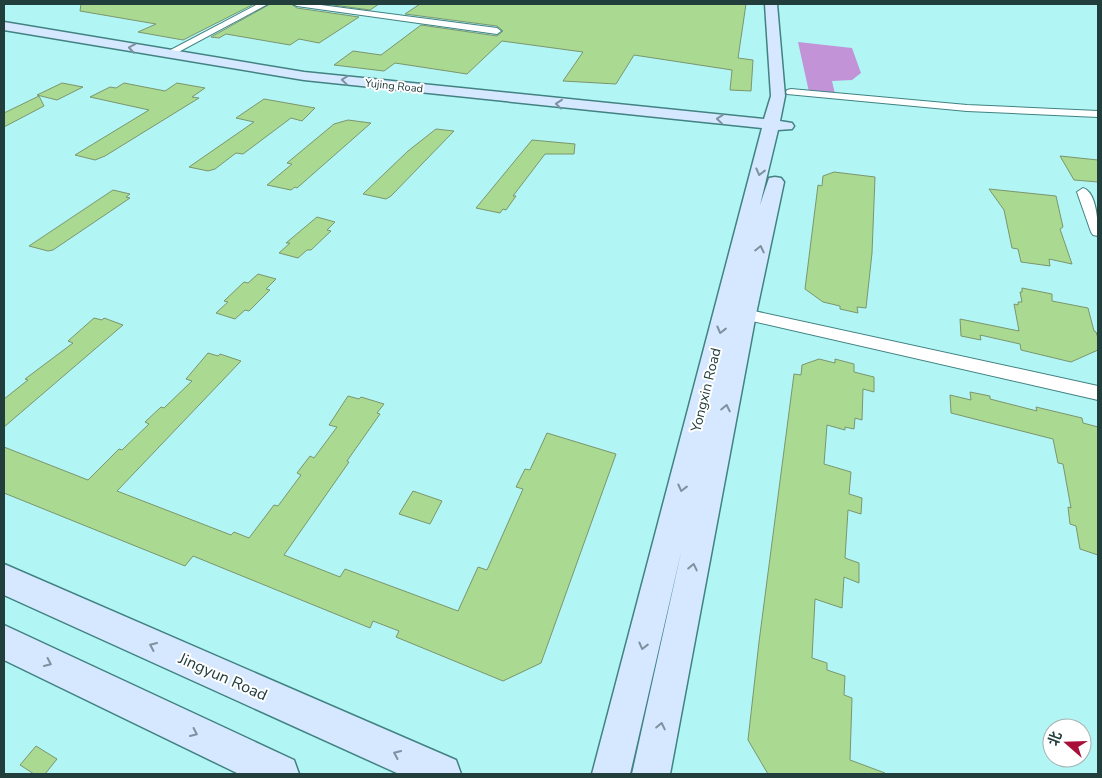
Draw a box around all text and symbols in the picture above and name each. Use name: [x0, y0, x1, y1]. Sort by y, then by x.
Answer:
one-way arrow: [128, 44, 137, 54]
one-way arrow: [341, 75, 349, 86]
street label: Yujing Road: [363, 75, 424, 97]
one-way arrow: [554, 98, 562, 109]
one-way arrow: [716, 114, 724, 125]
one-way arrow: [755, 168, 766, 177]
one-way arrow: [754, 245, 765, 254]
one-way arrow: [716, 326, 727, 335]
street label: Yongxin Road: [686, 346, 726, 435]
one-way arrow: [720, 404, 730, 412]
one-way arrow: [677, 484, 688, 493]
one-way arrow: [688, 563, 698, 572]
one-way arrow: [149, 641, 158, 652]
one-way arrow: [638, 641, 649, 650]
street label: Jingyun Road: [174, 647, 271, 706]
one-way arrow: [43, 657, 52, 668]
north arrow: [1042, 718, 1092, 768]
one-way arrow: [655, 722, 666, 731]
one-way arrow: [189, 727, 198, 737]
text: 北: [1044, 729, 1067, 749]
one-way arrow: [393, 750, 402, 761]

